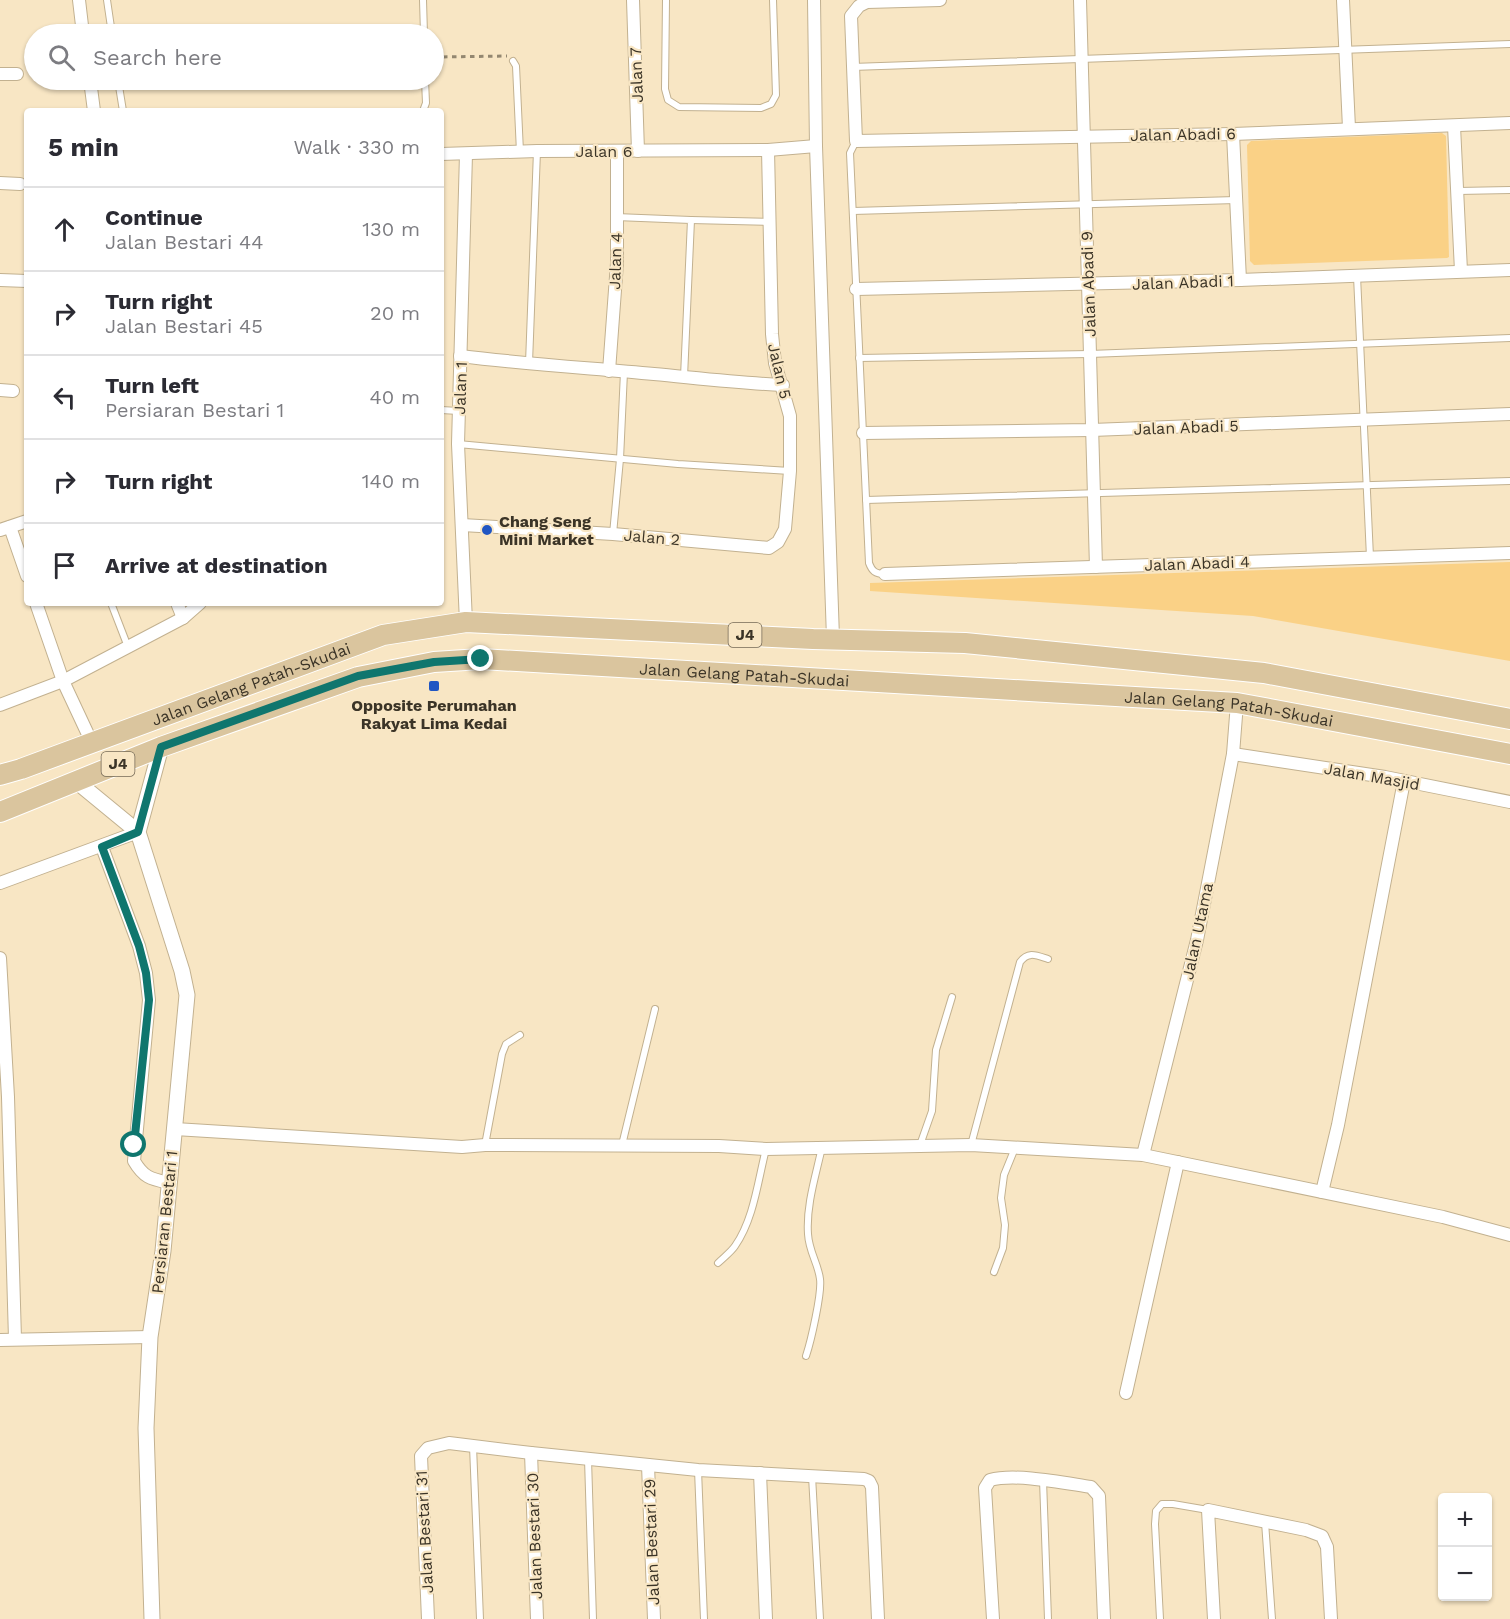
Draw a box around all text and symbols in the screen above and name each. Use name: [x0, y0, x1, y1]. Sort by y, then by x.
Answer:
search box: [24, 24, 444, 90]
icon: search: [45, 41, 78, 74]
text: Search here: [93, 45, 222, 70]
street label: Jalan 7: [626, 47, 647, 103]
street label: Jalan Abadi 6: [1130, 124, 1236, 145]
text: 5 min: [48, 132, 119, 162]
text: Walk · 330 m: [293, 135, 420, 159]
street label: Jalan 6: [576, 142, 632, 161]
text: Continue: [105, 205, 203, 230]
icon: ahead: [48, 213, 81, 246]
text: 130 m: [362, 217, 420, 241]
text: Jalan Bestari 44: [105, 230, 264, 254]
street label: Jalan Abadi 9: [1077, 231, 1100, 337]
street label: Jalan 4: [605, 232, 626, 290]
street label: Jalan Abadi 1: [1132, 271, 1234, 294]
text: Turn right: [105, 289, 212, 314]
icon: right: [48, 297, 81, 330]
text: 20 m: [370, 301, 420, 325]
text: Jalan Bestari 45: [105, 314, 263, 338]
street label: Jalan 5: [764, 341, 795, 401]
street label: Jalan 1: [450, 361, 471, 415]
text: Turn left: [105, 373, 199, 398]
icon: left: [48, 381, 81, 414]
text: 40 m: [369, 385, 420, 409]
text: Persiaran Bestari 1: [105, 398, 284, 422]
street label: Jalan Abadi 5: [1133, 416, 1239, 439]
icon: right: [48, 465, 81, 498]
text: Turn right: [105, 469, 212, 494]
text: 140 m: [362, 469, 420, 493]
place label: Chang Seng Mini Market: [499, 512, 594, 549]
marker: Chang Seng Mini Market: [480, 523, 494, 537]
street label: Jalan 2: [623, 526, 681, 549]
icon: arrive: [48, 549, 81, 582]
street label: Jalan Abadi 4: [1144, 552, 1250, 575]
text: Arrive at destination: [105, 553, 328, 578]
road number: J4: [728, 623, 762, 647]
street label: Jalan Gelang Patah-Skudai: [149, 639, 353, 730]
route end: [467, 645, 493, 671]
street label: Jalan Gelang Patah-Skudai: [639, 659, 850, 690]
marker: Opposite Perumahan Rakyat Lima Kedai: [427, 679, 441, 693]
street label: Jalan Gelang Patah-Skudai: [1124, 687, 1335, 731]
place label: Opposite Perumahan Rakyat Lima Kedai: [351, 696, 517, 733]
road number: J4: [102, 752, 134, 776]
street label: Jalan Masjid: [1323, 759, 1421, 794]
street label: Jalan Utama: [1178, 881, 1217, 981]
route start: [120, 1131, 146, 1157]
street label: Persiaran Bestari 1: [148, 1150, 181, 1294]
street label: Jalan Bestari 31: [412, 1470, 437, 1594]
street label: Jalan Bestari 30: [523, 1472, 546, 1600]
street label: Jalan Bestari 29: [640, 1478, 663, 1606]
map controls: [1438, 1493, 1492, 1601]
button: +: [1438, 1493, 1492, 1547]
button: −: [1438, 1547, 1492, 1601]

